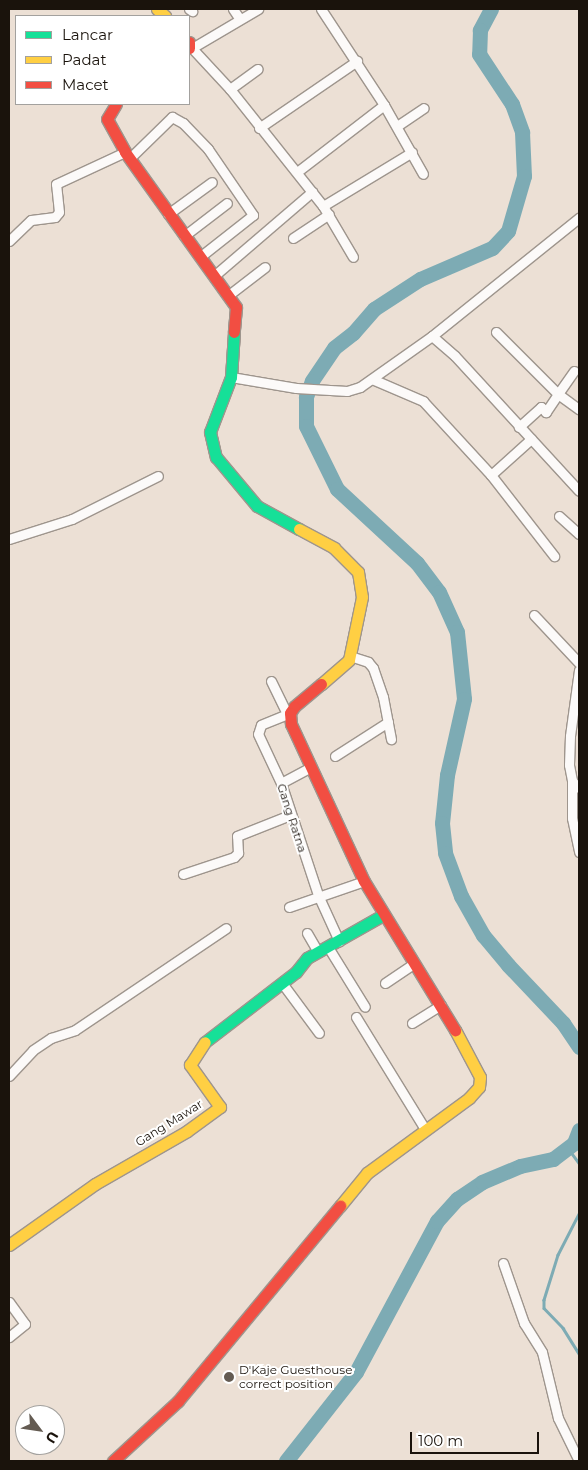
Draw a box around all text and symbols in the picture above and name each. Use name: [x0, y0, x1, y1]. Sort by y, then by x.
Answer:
legend: [15, 15, 190, 105]
text: Lancar: [62, 25, 113, 44]
text: Padat: [62, 50, 107, 69]
text: Macet: [62, 75, 109, 94]
street label: Gang Ratna: [274, 782, 310, 854]
street label: Gang Mawar: [133, 1097, 205, 1149]
place label: D'Kaje Guesthouse correct position: [239, 1363, 352, 1391]
marker: D'Kaje Guesthouse correct position: [223, 1371, 235, 1383]
north arrow: [15, 1405, 65, 1455]
scale bar: [413, 1422, 542, 1454]
text: U: [41, 1428, 63, 1447]
text: 100 m: [418, 1431, 463, 1450]

